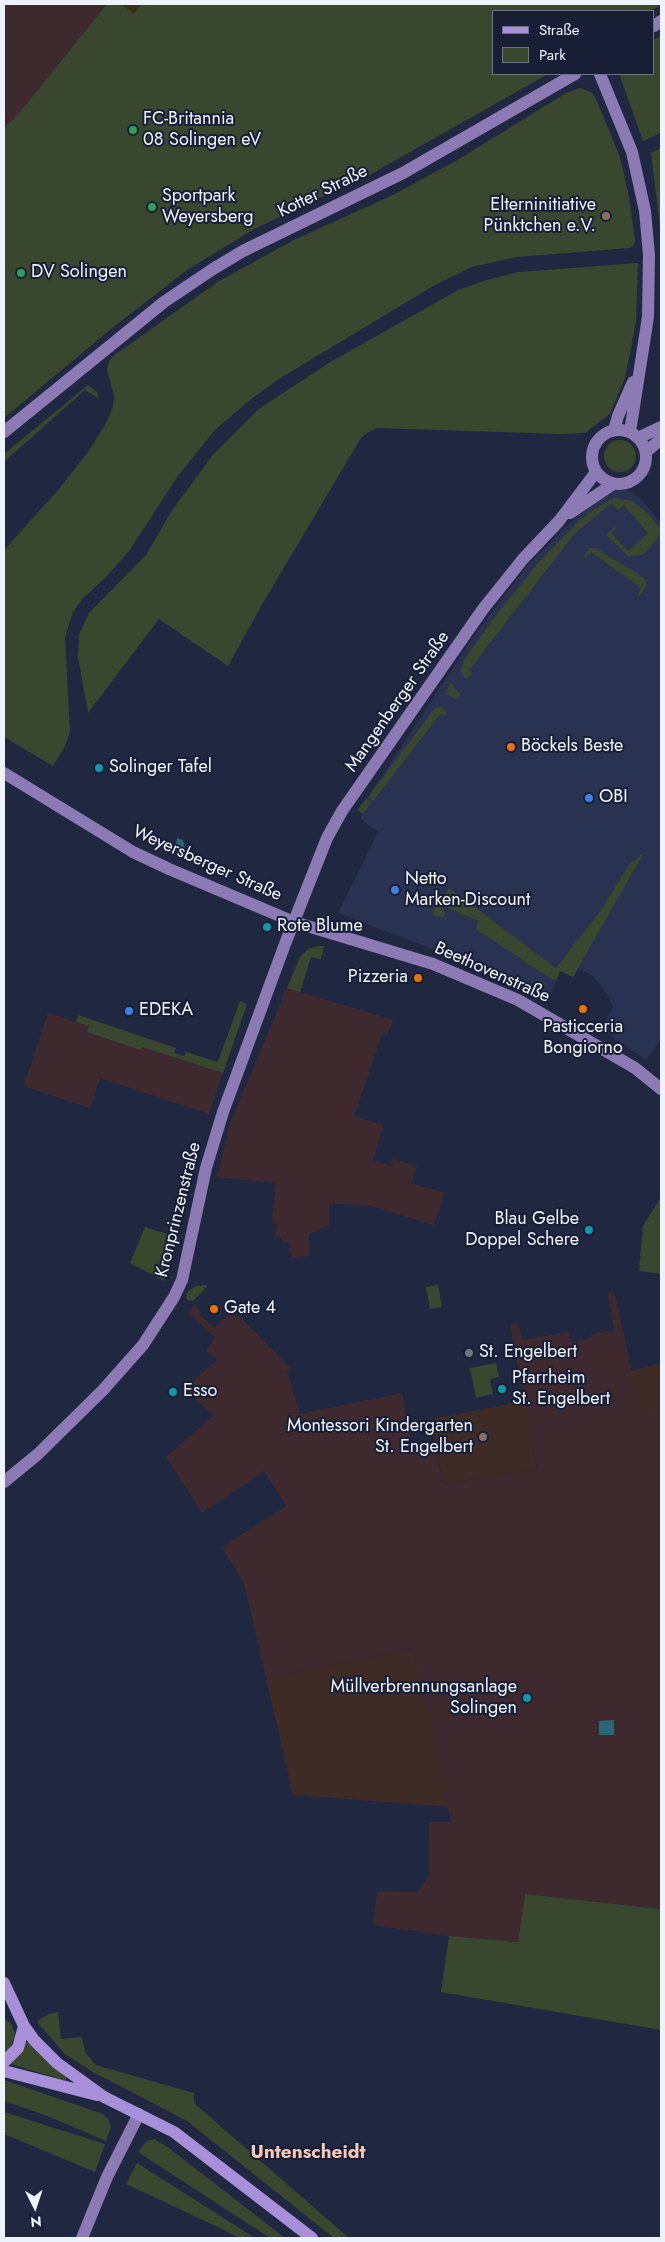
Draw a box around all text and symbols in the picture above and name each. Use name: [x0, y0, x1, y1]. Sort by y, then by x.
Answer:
legend: [492, 10, 655, 75]
text: Straße: [539, 19, 579, 41]
text: Park: [539, 44, 566, 66]
place label: FC-Britannia 08 Solingen eV: [143, 109, 261, 152]
marker: FC-Britannia 08 Solingen eV: [127, 124, 139, 136]
street label: Kotter Straße: [274, 161, 372, 223]
place label: Sportpark Weyersberg: [162, 186, 253, 228]
place label: Elterninitiative Pünktchen e.V.: [484, 195, 596, 238]
marker: Sportpark Weyersberg: [146, 201, 158, 213]
marker: Elterninitiative Pünktchen e.V.: [600, 210, 612, 222]
place label: DV Solingen: [31, 262, 127, 284]
marker: DV Solingen: [15, 267, 27, 279]
street label: Mangenberger Straße: [341, 628, 455, 776]
place label: Böckels Beste: [521, 736, 623, 758]
marker: Böckels Beste: [505, 741, 517, 753]
place label: Solinger Tafel: [109, 757, 212, 779]
marker: Solinger Tafel: [93, 762, 105, 774]
place label: OBI: [599, 787, 628, 809]
marker: OBI: [583, 792, 595, 804]
street label: Weyersberger Straße: [129, 821, 285, 907]
place label: Netto Marken-Discount: [405, 869, 530, 912]
marker: Netto Marken-Discount: [389, 884, 401, 896]
place label: Rote Blume: [277, 916, 363, 938]
marker: Rote Blume: [261, 921, 273, 933]
street label: Beethovenstraße: [431, 938, 553, 1008]
place label: Pizzeria: [348, 967, 408, 989]
marker: Pizzeria: [412, 972, 424, 984]
place label: EDEKA: [139, 1000, 193, 1022]
marker: Pasticceria Bongiorno: [577, 1003, 589, 1015]
marker: EDEKA: [123, 1005, 135, 1017]
place label: Pasticceria Bongiorno: [543, 1017, 623, 1060]
street label: Kronprinzenstraße: [152, 1140, 206, 1280]
place label: Blau Gelbe Doppel Schere: [465, 1209, 579, 1252]
marker: Blau Gelbe Doppel Schere: [583, 1224, 595, 1236]
place label: Gate 4: [224, 1298, 276, 1320]
marker: Gate 4: [208, 1303, 220, 1315]
place label: St. Engelbert: [479, 1342, 577, 1364]
marker: St. Engelbert: [463, 1347, 475, 1359]
place label: Pfarrheim St. Engelbert: [512, 1368, 610, 1410]
place label: Esso: [183, 1381, 217, 1403]
marker: Pfarrheim St. Engelbert: [496, 1383, 508, 1395]
marker: Esso: [167, 1386, 179, 1398]
place label: Montessori Kindergarten St. Engelbert: [287, 1416, 473, 1458]
marker: Montessori Kindergarten St. Engelbert: [477, 1431, 489, 1443]
place label: Müllverbrennungsanlage Solingen: [330, 1677, 517, 1720]
marker: Müllverbrennungsanlage Solingen: [521, 1692, 533, 1704]
district label: Untenscheidt: [251, 2142, 365, 2164]
north arrow: [10, 2182, 60, 2232]
text: N: [30, 2212, 42, 2232]

